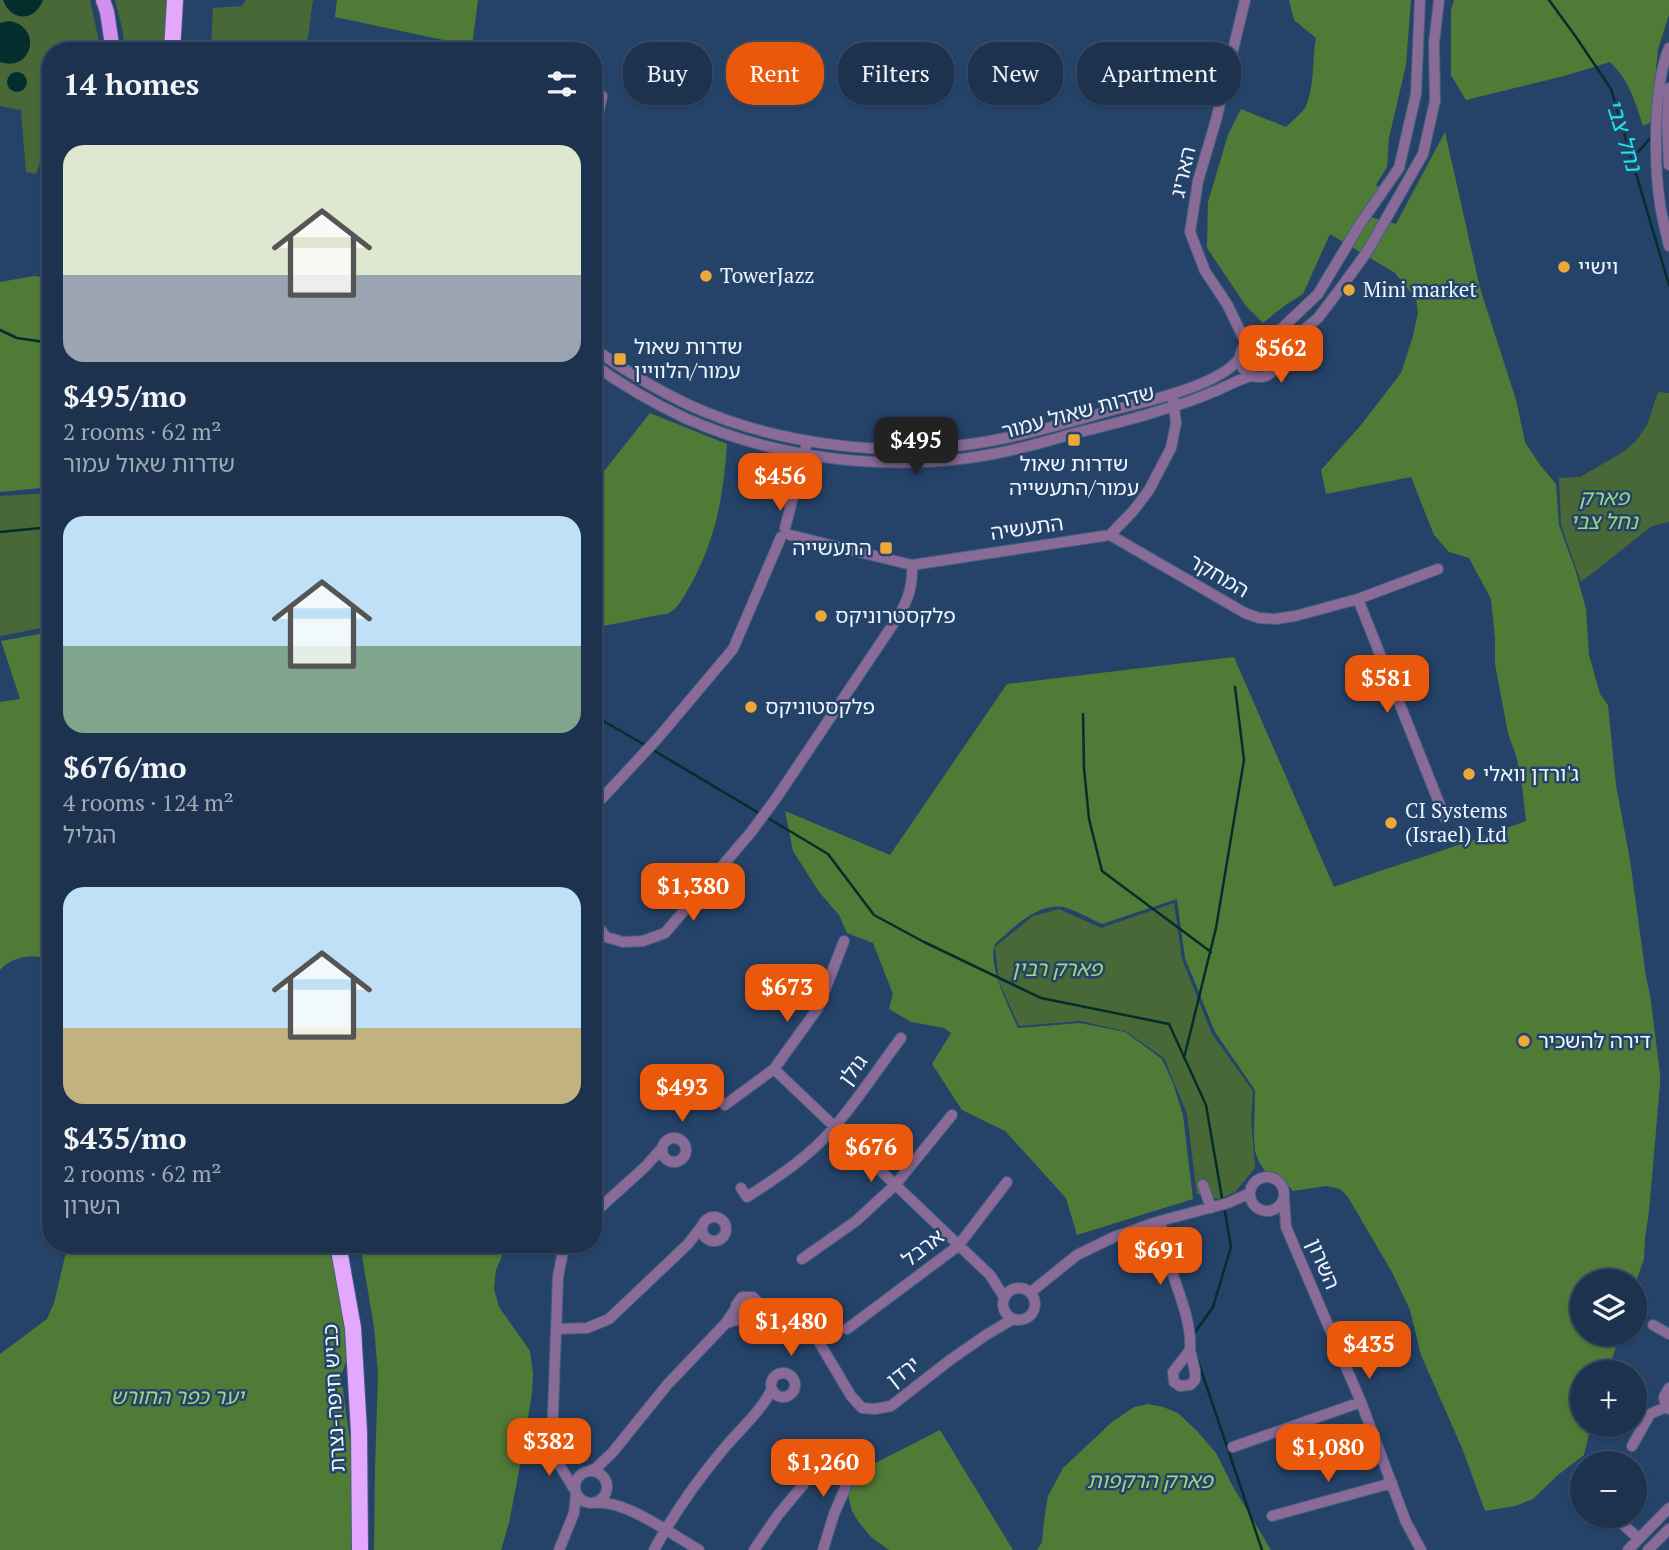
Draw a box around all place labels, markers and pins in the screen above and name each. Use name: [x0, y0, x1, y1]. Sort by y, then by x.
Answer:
place label: וישיי: [1578, 252, 1618, 280]
marker: וישיי: [1556, 259, 1572, 275]
place label: TowerJazz: [720, 261, 814, 289]
marker: TowerJazz: [698, 268, 714, 284]
place label: Mini market: [1363, 275, 1477, 303]
marker: Mini market: [1341, 282, 1357, 298]
pin: $562: [1240, 326, 1322, 385]
place label: שדרות שאול עמור/הלוויין: [634, 332, 743, 384]
marker: שדרות שאול עמור/הלוויין: [612, 351, 628, 367]
pin: $495: [875, 418, 957, 477]
marker: שדרות שאול עמור/התעשייה: [1066, 432, 1082, 448]
place label: שדרות שאול עמור/התעשייה: [1009, 449, 1139, 501]
pin: $456: [739, 454, 821, 513]
place label: התעשייה: [792, 533, 872, 561]
marker: התעשייה: [878, 540, 894, 556]
place label: פלקסטרוניקס: [835, 601, 956, 629]
marker: פלקסטרוניקס: [813, 608, 829, 624]
pin: $581: [1346, 656, 1428, 715]
place label: פלקסטוניקס: [765, 692, 875, 720]
marker: פלקסטוניקס: [743, 699, 759, 715]
place label: ג'ורדן וואלי: [1483, 759, 1579, 787]
marker: ג'ורדן וואלי: [1461, 766, 1477, 782]
place label: CI Systems (Israel) Ltd: [1405, 796, 1508, 848]
marker: CI Systems (Israel) Ltd: [1383, 815, 1399, 831]
pin: $1,380: [636, 864, 750, 923]
pin: $673: [746, 964, 828, 1024]
place label: דירה להשכיר: [1538, 1026, 1651, 1054]
marker: דירה להשכיר: [1516, 1033, 1532, 1049]
pin: $493: [641, 1064, 723, 1124]
pin: $676: [830, 1124, 912, 1184]
pin: $691: [1119, 1228, 1201, 1287]
pin: $1,480: [734, 1298, 848, 1358]
pin: $435: [1328, 1322, 1410, 1381]
pin: $382: [508, 1418, 590, 1478]
pin: $1,080: [1271, 1424, 1385, 1484]
pin: $1,260: [766, 1440, 880, 1499]

